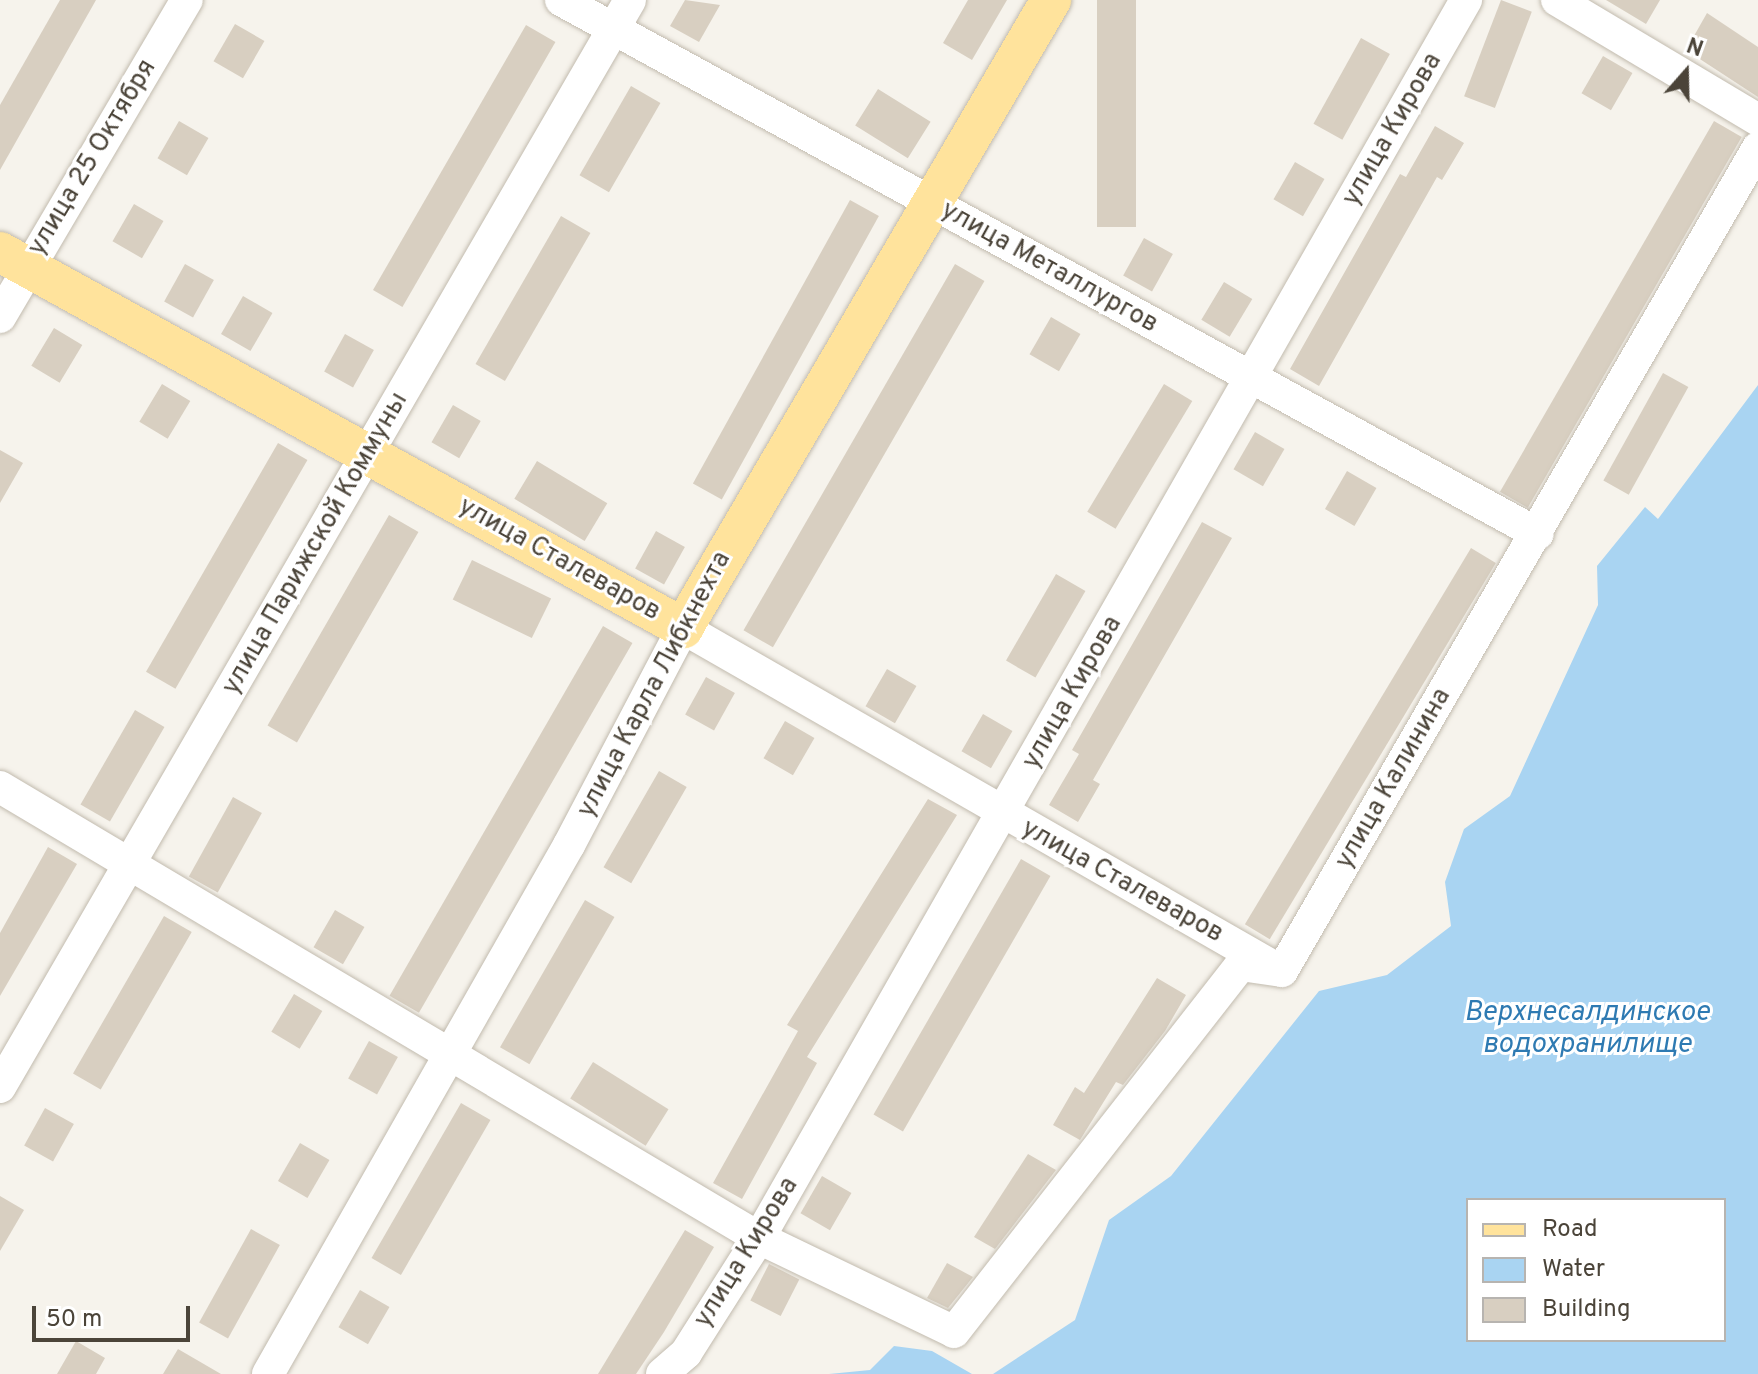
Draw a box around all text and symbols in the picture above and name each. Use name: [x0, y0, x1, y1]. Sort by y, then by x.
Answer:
north arrow: [1646, 32, 1726, 112]
text: N: [1682, 34, 1706, 64]
street label: улица Кирова: [1337, 48, 1449, 212]
street label: улица 25 Октября: [22, 54, 164, 262]
street label: улица Металлургов: [935, 195, 1163, 341]
street label: улица Парижской Коммуны: [217, 387, 415, 701]
street label: улица Сталеваров: [453, 492, 665, 628]
street label: улица Карла Либкнехта: [572, 547, 738, 823]
street label: улица Кирова: [1017, 611, 1129, 775]
street label: улица Калинина: [1330, 683, 1458, 875]
street label: улица Сталеваров: [1016, 814, 1228, 950]
water label: Верхнесалдинское водохранилище: [1464, 996, 1710, 1062]
street label: улица Кирова: [688, 1172, 806, 1334]
legend: [1466, 1198, 1726, 1342]
text: Road: [1542, 1215, 1598, 1245]
text: Water: [1542, 1255, 1605, 1285]
scale bar: [36, 1290, 194, 1340]
text: Building: [1542, 1295, 1631, 1325]
text: 50 m: [46, 1305, 102, 1335]

